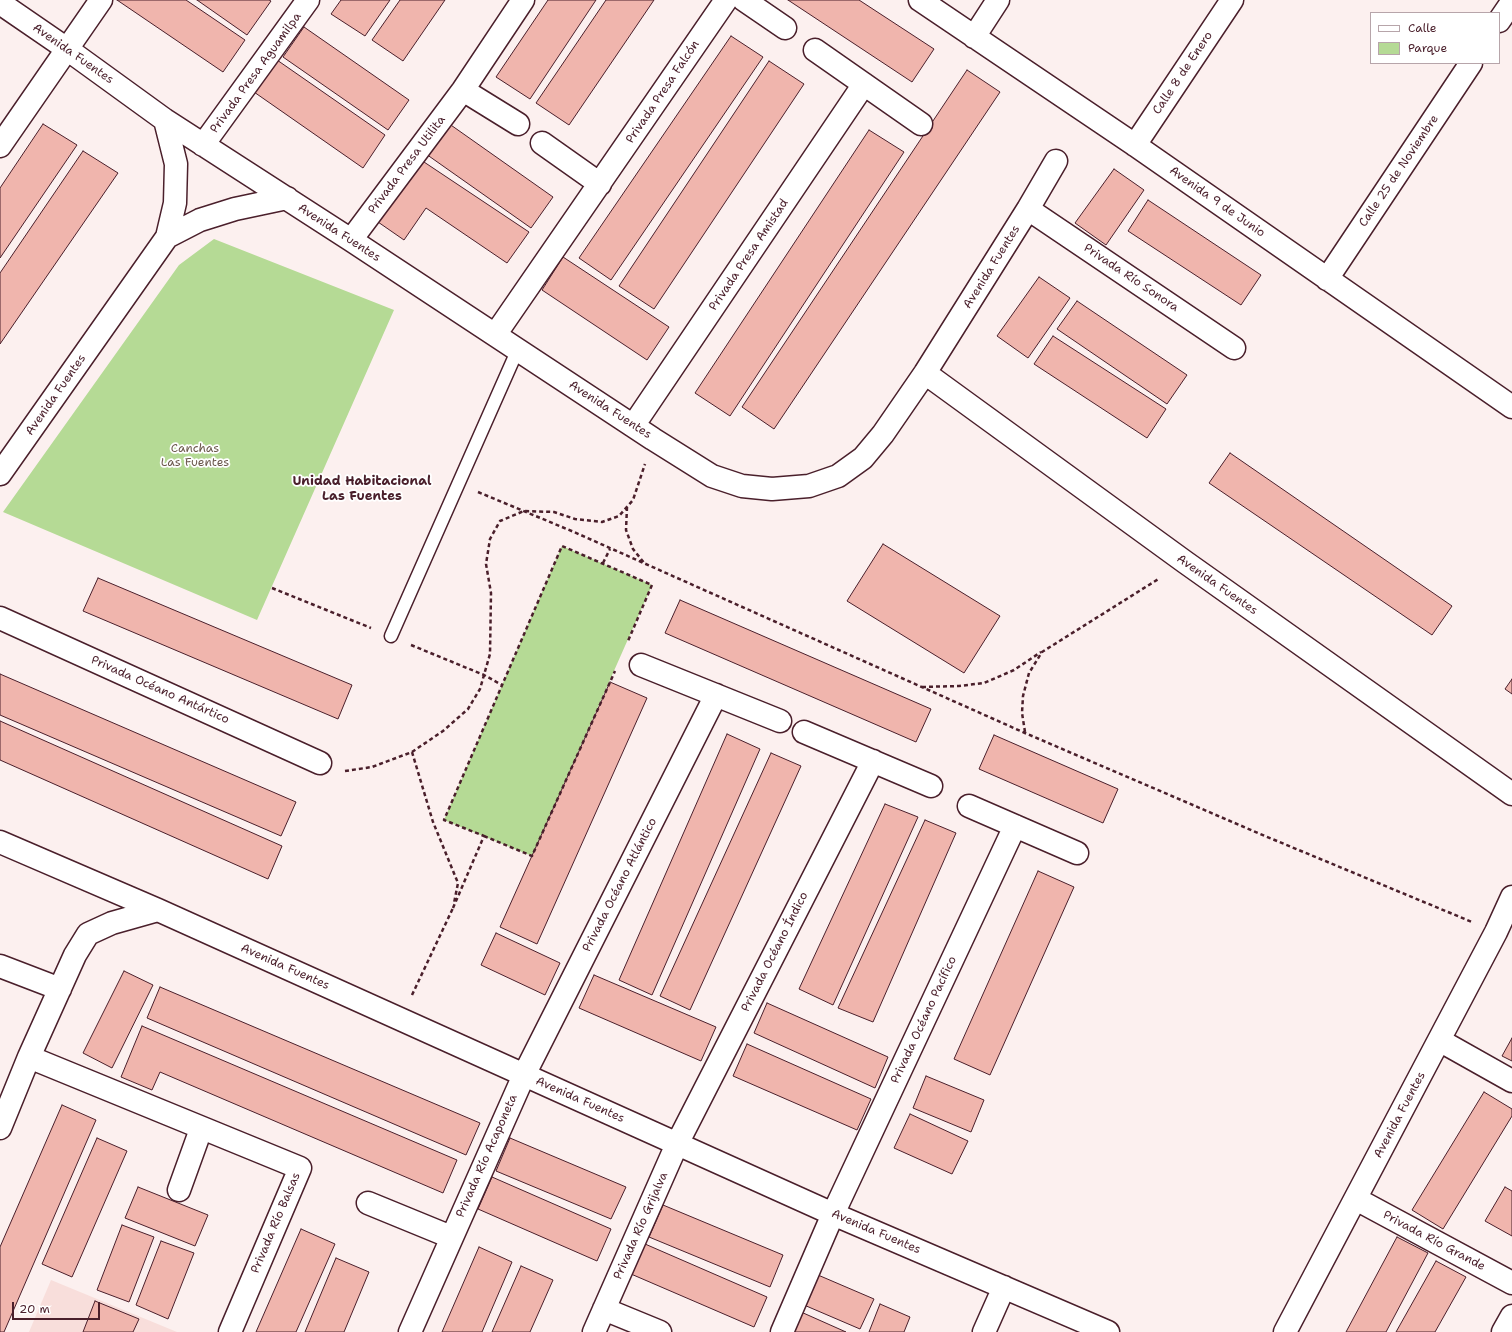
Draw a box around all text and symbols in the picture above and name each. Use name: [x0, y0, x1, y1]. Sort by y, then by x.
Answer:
street label: Privada Presa Aguamilpa: [207, 10, 305, 136]
legend: [1370, 12, 1500, 64]
text: Calle: [1408, 20, 1437, 36]
street label: Avenida Fuentes: [30, 21, 116, 87]
street label: Calle 8 de Enero: [1150, 29, 1216, 117]
street label: Privada Presa Falcón: [623, 38, 703, 146]
text: Parque: [1408, 40, 1447, 56]
street label: Calle 25 de Noviembre: [1356, 112, 1442, 230]
street label: Privada Presa Utilita: [365, 113, 449, 217]
street label: Avenida 9 de Junio: [1166, 164, 1268, 240]
street label: Privada Presa Amistad: [706, 196, 792, 314]
street label: Avenida Fuentes: [295, 201, 383, 265]
street label: Avenida Fuentes: [961, 223, 1023, 311]
street label: Privada Río Sonora: [1081, 241, 1181, 315]
street label: Avenida Fuentes: [23, 352, 89, 438]
street label: Avenida Fuentes: [566, 378, 654, 442]
park label: Canchas Las Fuentes: [161, 442, 229, 470]
district label: Unidad Habitacional Las Fuentes: [293, 474, 431, 505]
street label: Avenida Fuentes: [1174, 552, 1260, 618]
street label: Privada Océano Antártico: [89, 653, 231, 727]
street label: Privada Océano Atlántico: [580, 816, 660, 954]
street label: Privada Océano Índico: [738, 890, 812, 1014]
street label: Avenida Fuentes: [238, 941, 332, 993]
street label: Privada Océano Pacífico: [888, 954, 960, 1086]
street label: Avenida Fuentes: [1371, 1069, 1429, 1161]
street label: Avenida Fuentes: [533, 1074, 627, 1126]
street label: Privada Río Acaponeta: [453, 1092, 521, 1220]
street label: Privada Río Balsas: [248, 1170, 304, 1276]
street label: Privada Río Grijalva: [611, 1170, 671, 1282]
street label: Avenida Fuentes: [829, 1207, 923, 1257]
street label: Privada Río Grande: [1380, 1208, 1488, 1274]
scale bar: [14, 1294, 102, 1320]
text: 20 m: [19, 1301, 50, 1317]

